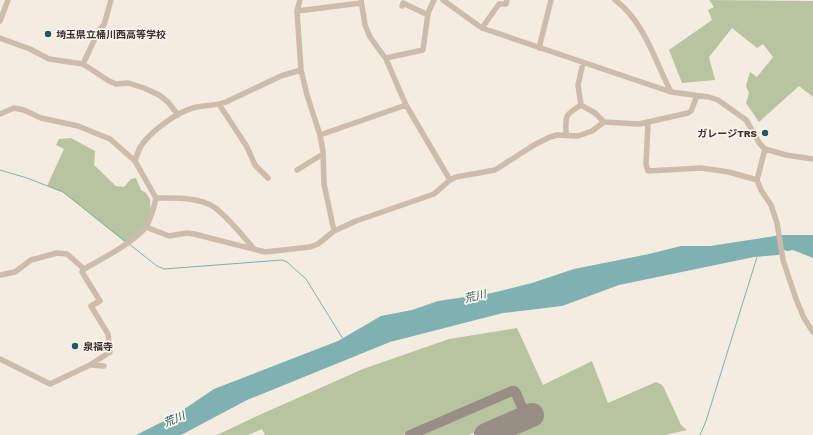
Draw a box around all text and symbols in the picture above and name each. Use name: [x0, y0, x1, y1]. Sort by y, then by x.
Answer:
marker: 埼玉県立桶川西高等学校: [43, 29, 53, 39]
place label: 埼玉県立桶川西高等学校: [56, 29, 166, 40]
place label: ガレージTRS: [697, 128, 758, 139]
marker: ガレージTRS: [760, 128, 770, 138]
water label: 荒川: [463, 287, 488, 305]
marker: 泉福寺: [70, 341, 80, 351]
place label: 泉福寺: [83, 341, 113, 352]
water label: 荒川: [162, 409, 188, 430]

